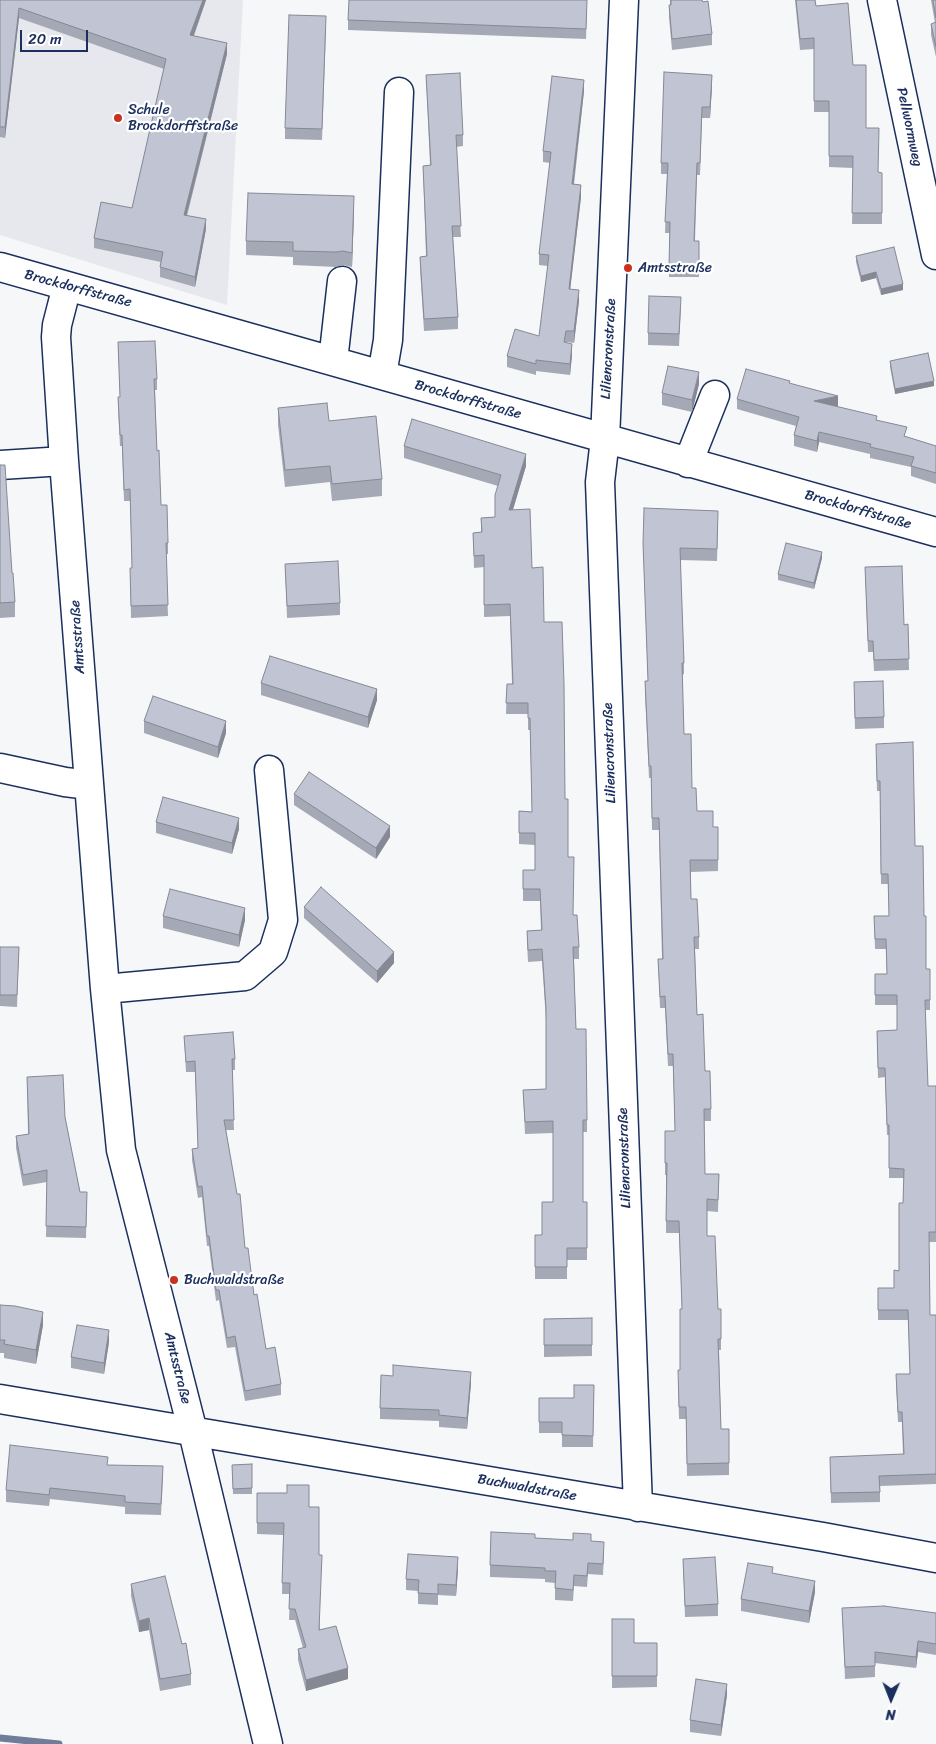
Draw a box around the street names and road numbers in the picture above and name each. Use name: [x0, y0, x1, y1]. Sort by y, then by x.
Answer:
street label: Pellwormweg: [892, 86, 926, 168]
street label: Brockdorffstraße: [23, 267, 133, 311]
street label: Liliencronstraße: [598, 298, 620, 400]
street label: Brockdorffstraße: [413, 377, 523, 423]
street label: Brockdorffstraße: [803, 487, 913, 533]
street label: Amtsstraße: [67, 600, 89, 674]
street label: Liliencronstraße: [600, 702, 620, 804]
street label: Liliencronstraße: [615, 1107, 635, 1209]
street label: Amtsstraße: [160, 1330, 194, 1406]
street label: Buchwaldstraße: [476, 1471, 578, 1505]

